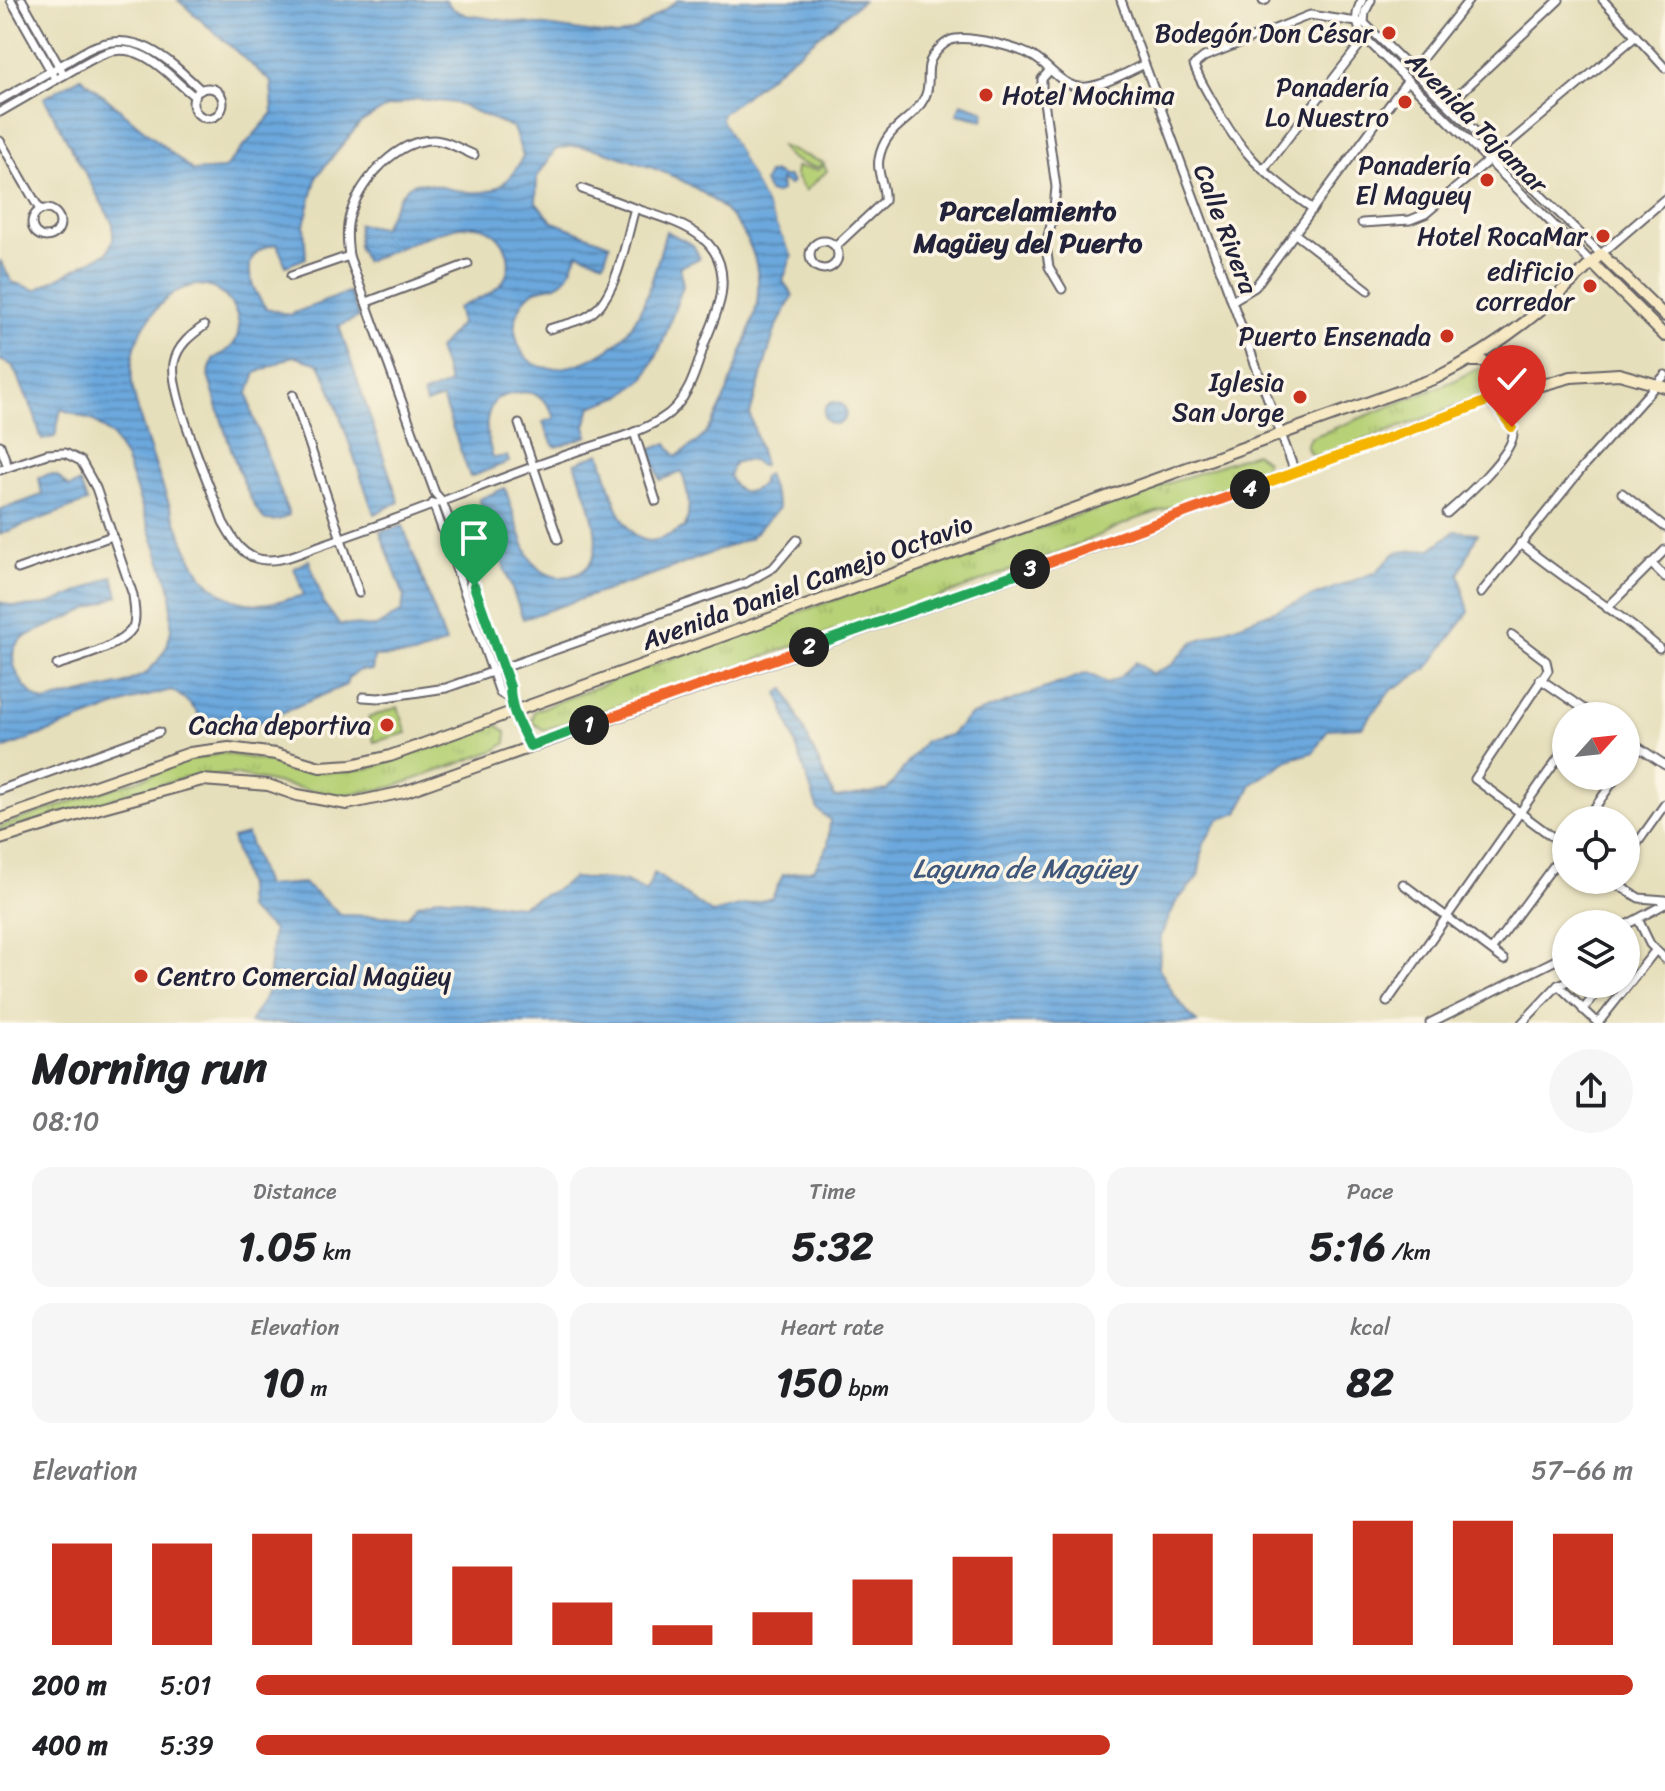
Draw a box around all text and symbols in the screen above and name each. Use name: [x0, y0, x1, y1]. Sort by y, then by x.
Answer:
place label: Bodegón Don César: [1155, 10, 1374, 56]
marker: Bodegón Don César: [1380, 24, 1398, 42]
street label: Avenida Tajamar: [1394, 39, 1561, 206]
place label: Panadería Lo Nuestro: [1265, 64, 1389, 140]
place label: Hotel Mochima: [1002, 72, 1175, 118]
marker: Hotel Mochima: [977, 86, 995, 104]
marker: Panadería Lo Nuestro: [1396, 93, 1414, 111]
place label: Panadería El Maguey: [1355, 142, 1472, 218]
street label: Calle Rivera: [1180, 157, 1272, 302]
marker: Panadería El Maguey: [1478, 171, 1496, 189]
district label: Parcelamiento Magüey del Puerto: [913, 186, 1143, 267]
place label: Hotel RocaMar: [1417, 213, 1588, 259]
marker: Hotel RocaMar: [1594, 227, 1612, 245]
place label: edificio corredor: [1476, 248, 1575, 324]
marker: edificio corredor: [1581, 277, 1599, 295]
place label: Puerto Ensenada: [1239, 313, 1431, 359]
marker: Puerto Ensenada: [1438, 327, 1456, 345]
pin: [1478, 345, 1546, 427]
icon: check: [1490, 357, 1534, 401]
place label: Iglesia San Jorge: [1172, 359, 1284, 435]
marker: Iglesia San Jorge: [1291, 388, 1309, 406]
pin: 4: [1230, 469, 1270, 509]
text: 4: [1243, 469, 1257, 508]
street label: Avenida Daniel Camejo Octavio: [634, 501, 979, 664]
pin: [440, 504, 508, 586]
icon: arrive: [452, 516, 496, 560]
pin: 3: [1010, 549, 1050, 589]
text: 3: [1024, 549, 1036, 588]
pin: 2: [789, 627, 829, 667]
text: 2: [803, 627, 815, 666]
place label: Cacha deportiva: [189, 702, 371, 748]
north arrow: [1552, 702, 1640, 790]
map controls: [1552, 702, 1640, 998]
pin: 1: [569, 705, 609, 745]
text: 1: [584, 705, 594, 744]
marker: Cacha deportiva: [378, 716, 396, 734]
button: locate: [1552, 806, 1640, 894]
water label: Laguna de Magüey: [912, 844, 1139, 893]
button: layers: [1552, 910, 1640, 998]
place label: Centro Comercial Magüey: [157, 953, 452, 999]
marker: Centro Comercial Magüey: [132, 967, 150, 985]
text: Morning run: [32, 1029, 267, 1107]
button: share: [1549, 1049, 1633, 1133]
text: 08:10: [32, 1098, 100, 1144]
text: Distance: [253, 1172, 337, 1211]
text: Time: [809, 1172, 856, 1211]
text: Pace: [1347, 1172, 1394, 1211]
text: 1.05: [238, 1211, 317, 1282]
text: 5:32: [792, 1211, 873, 1282]
text: 5:16: [1309, 1211, 1386, 1282]
text: km: [317, 1233, 351, 1272]
text: /km: [1386, 1233, 1431, 1272]
text: Elevation: [250, 1308, 339, 1347]
text: Heart rate: [781, 1308, 884, 1347]
text: kcal: [1350, 1308, 1390, 1347]
text: 10: [262, 1347, 305, 1418]
text: 150: [776, 1347, 843, 1418]
text: 82: [1347, 1347, 1394, 1418]
text: m: [305, 1369, 327, 1408]
text: bpm: [843, 1369, 889, 1408]
text: Elevation: [32, 1447, 137, 1493]
text: 57–66 m: [1531, 1447, 1633, 1493]
text: 200 m: [32, 1662, 107, 1708]
text: 5:01: [160, 1662, 211, 1708]
text: 400 m: [32, 1722, 108, 1768]
text: 5:39: [160, 1722, 214, 1768]

